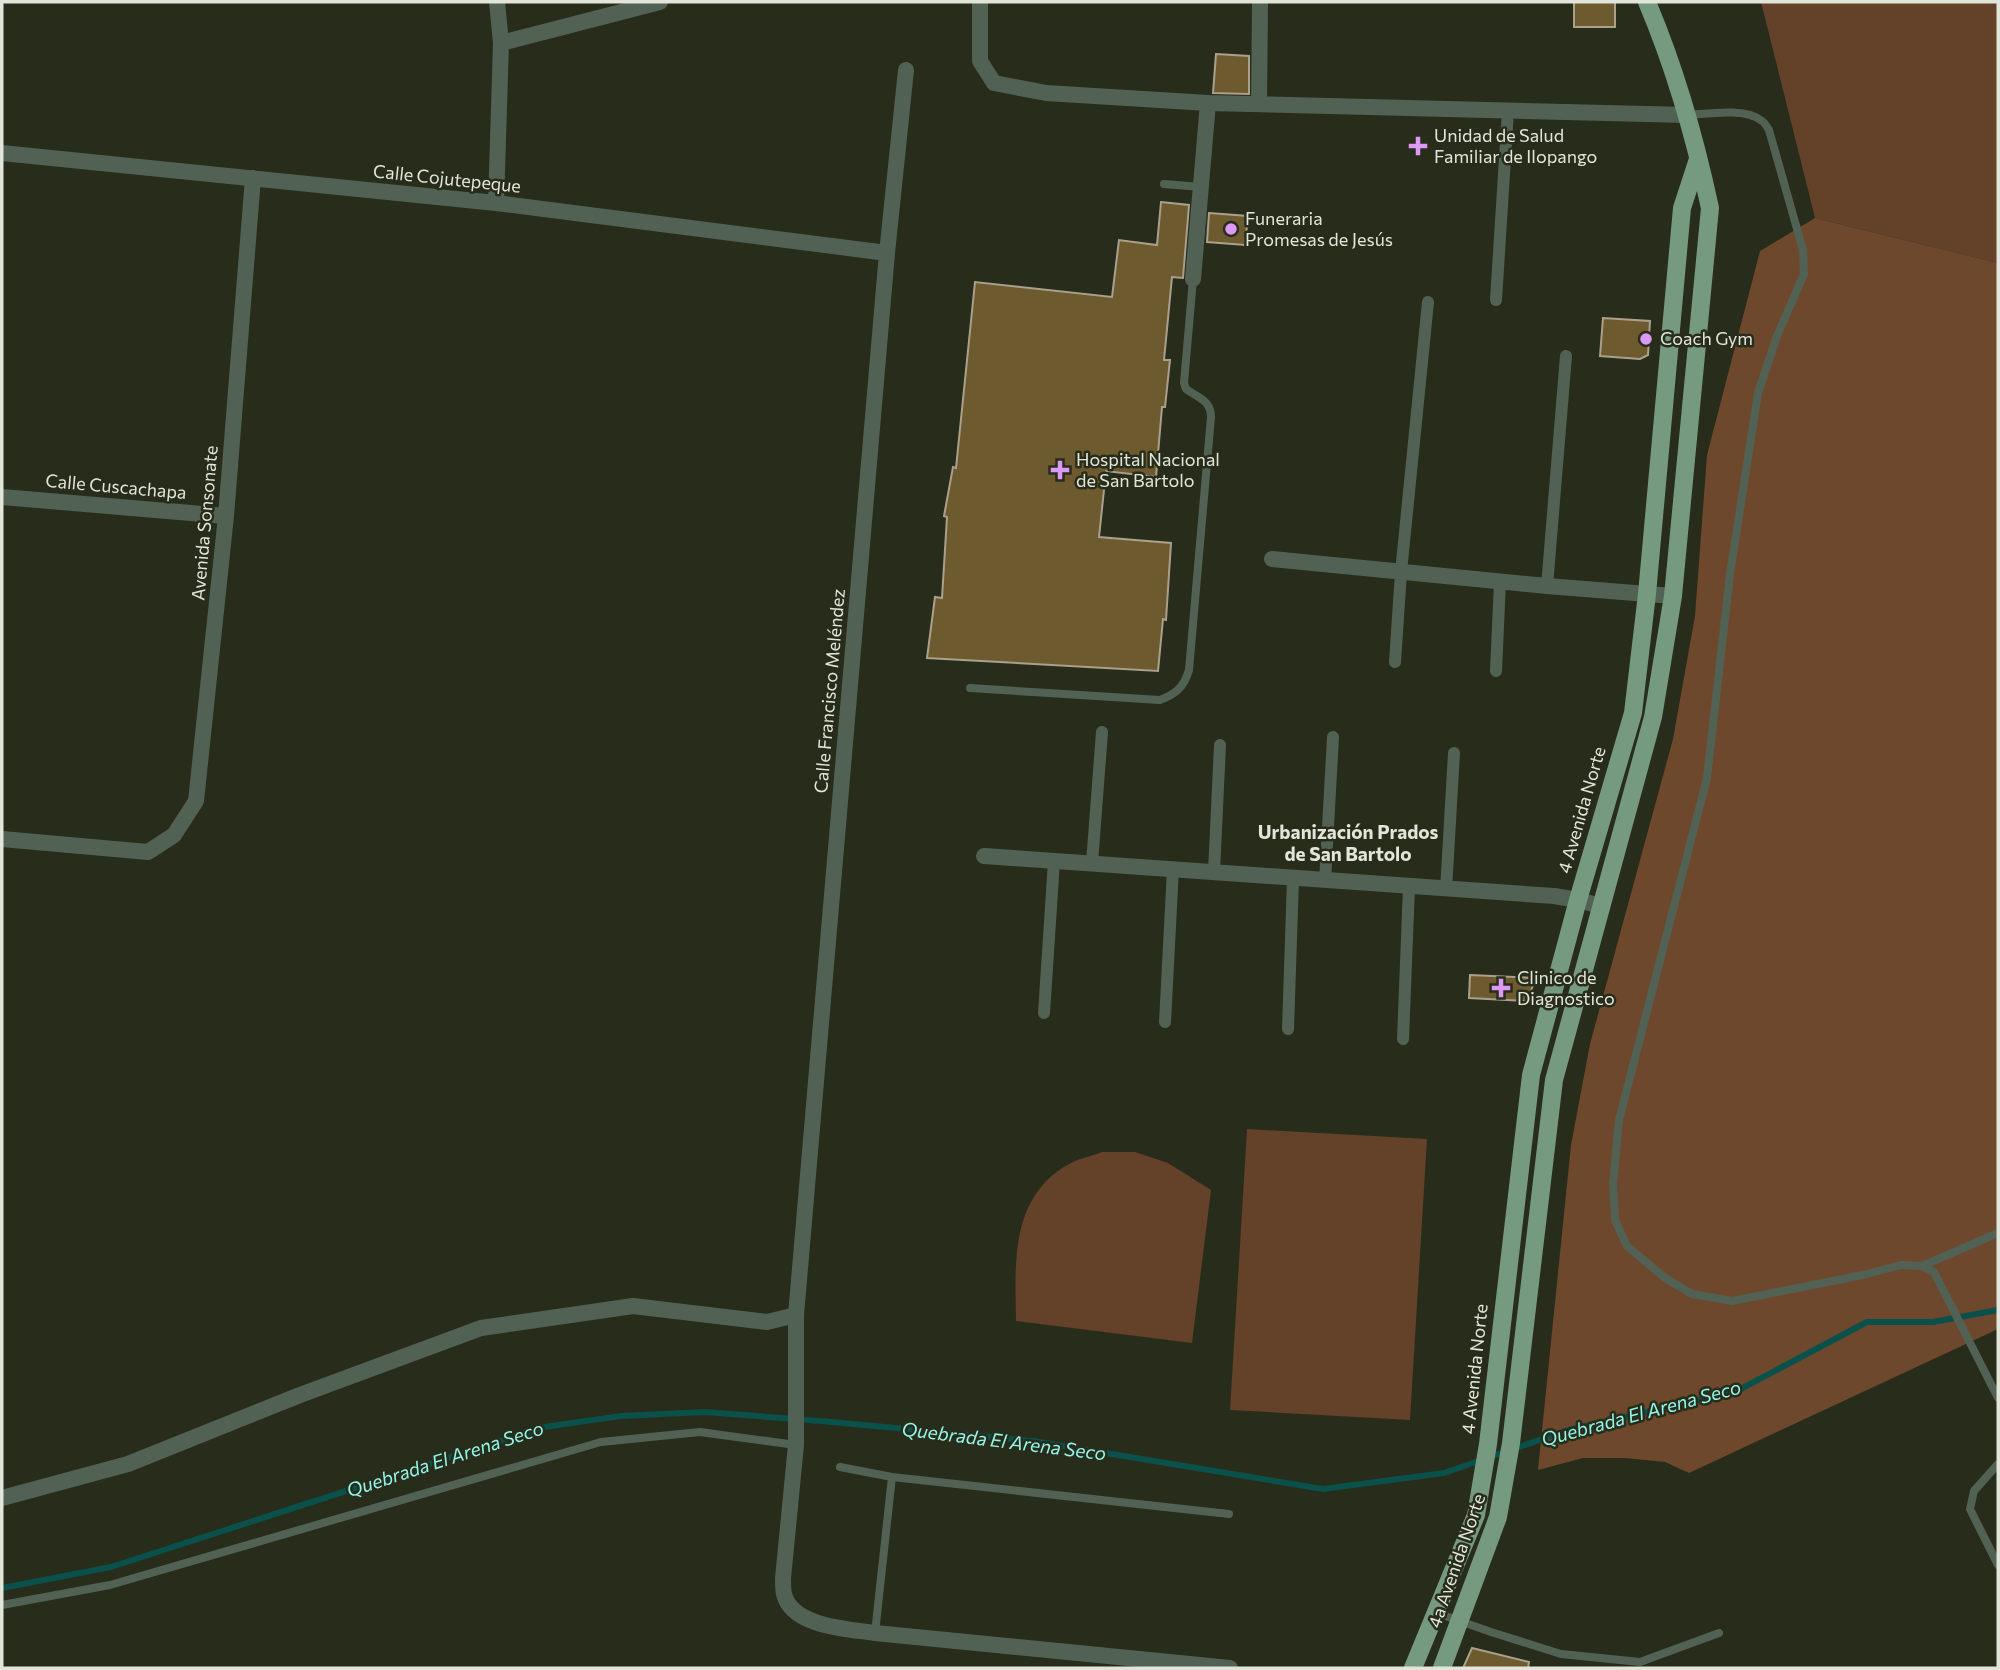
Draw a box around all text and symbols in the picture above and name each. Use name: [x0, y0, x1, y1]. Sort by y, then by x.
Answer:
place label: Unidad de Salud Familiar de Ilopango: [1434, 124, 1597, 167]
marker: Unidad de Salud Familiar de Ilopango: [1408, 136, 1428, 156]
street label: Calle Cojutepeque: [372, 159, 522, 197]
place label: Funeraria Promesas de Jesús: [1245, 207, 1393, 250]
marker: Funeraria Promesas de Jesús: [1223, 221, 1239, 237]
place label: Coach Gym: [1660, 327, 1753, 349]
marker: Coach Gym: [1638, 331, 1654, 347]
street label: Avenida Sonsonate: [186, 445, 222, 601]
place label: Hospital Nacional de San Bartolo: [1076, 448, 1220, 491]
marker: Hospital Nacional de San Bartolo: [1050, 460, 1070, 480]
street label: Calle Cuscachapa: [45, 469, 187, 503]
street label: Calle Francisco Meléndez: [809, 588, 849, 794]
street label: 4 Avenida Norte: [1552, 744, 1610, 876]
district label: Urbanización Prados de San Bartolo: [1258, 820, 1438, 865]
place label: Clinico de Diagnostico: [1517, 966, 1615, 1009]
marker: Clinico de Diagnostico: [1491, 978, 1511, 998]
street label: 4 Avenida Norte: [1456, 1303, 1492, 1435]
water label: Quebrada El Arena Seco: [1538, 1375, 1743, 1450]
water label: Quebrada El Arena Seco: [343, 1416, 546, 1501]
water label: Quebrada El Arena Seco: [901, 1417, 1108, 1464]
street label: 4a Avenida Norte: [1423, 1491, 1489, 1631]

